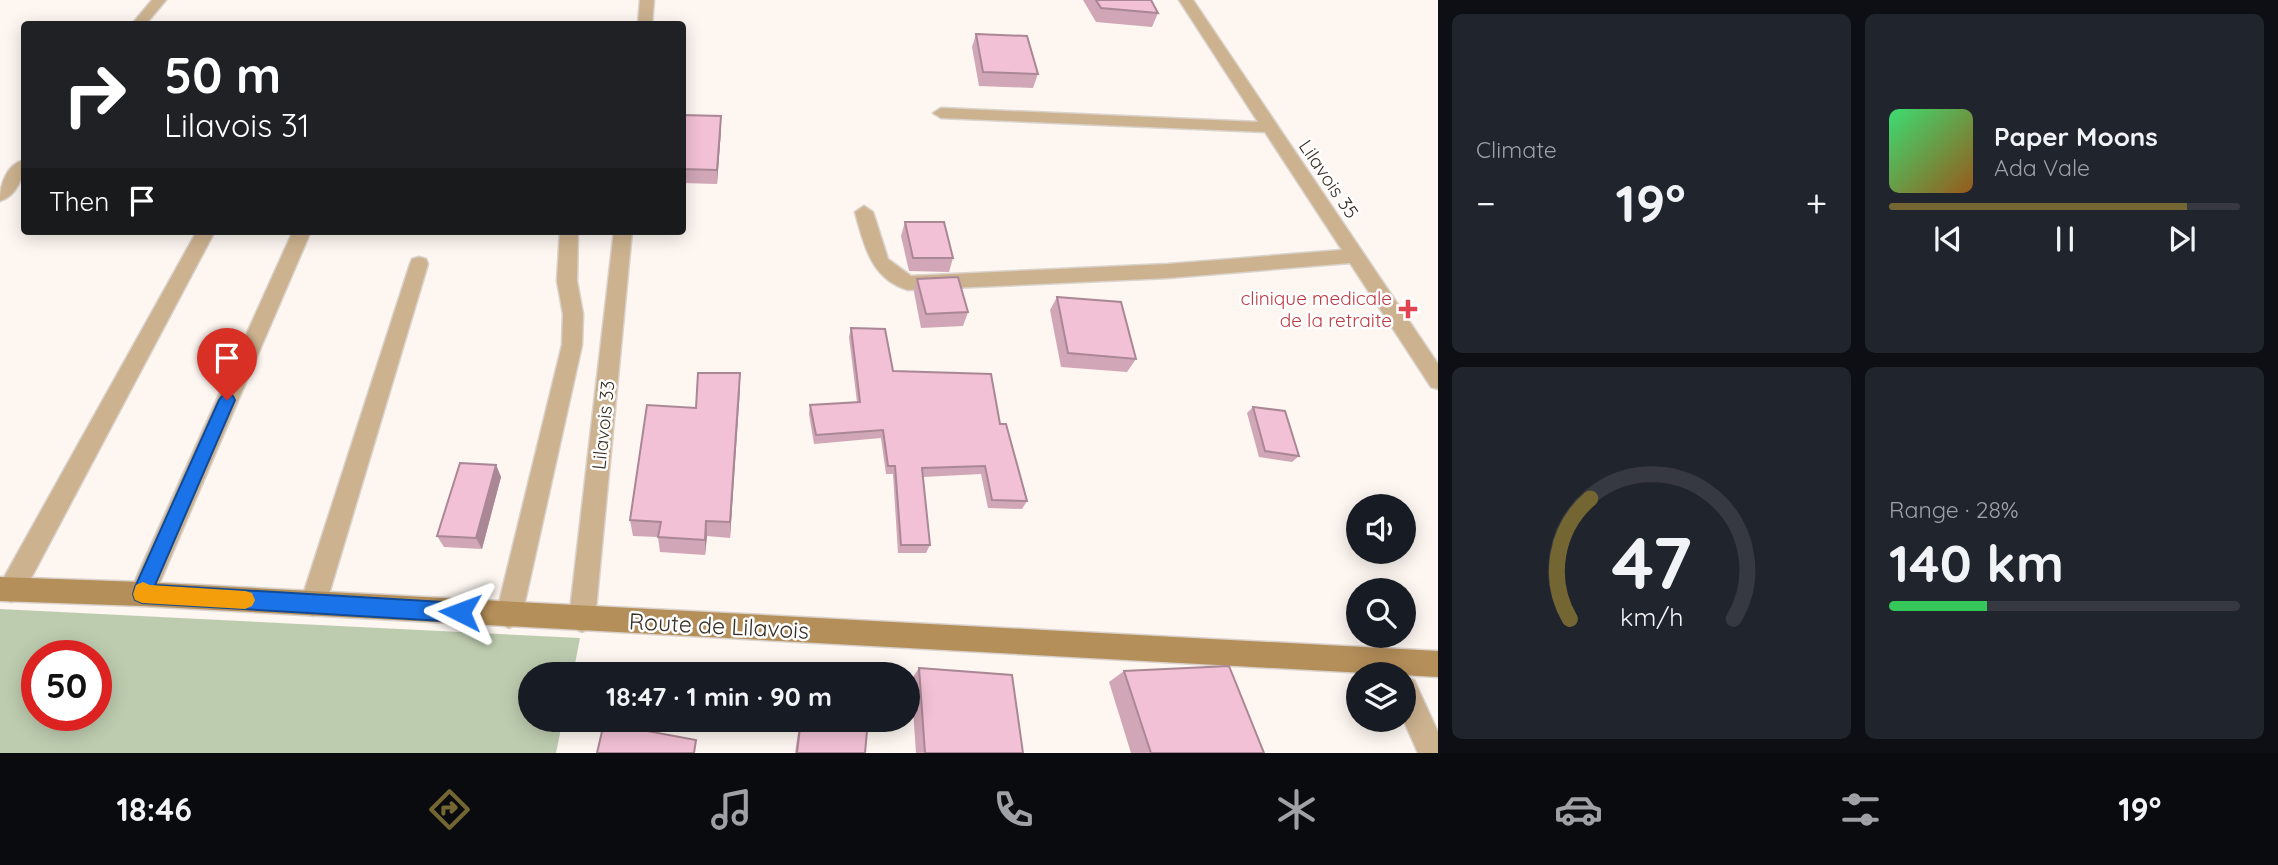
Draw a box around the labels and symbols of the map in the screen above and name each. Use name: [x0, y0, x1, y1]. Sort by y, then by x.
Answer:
street label: Lilavois 35: [1294, 135, 1364, 223]
place label: clinique medicale de la retraite: [1241, 286, 1392, 332]
marker: clinique medicale de la retraite: [1398, 299, 1418, 319]
pin: [197, 328, 257, 400]
street label: Lilavois 33: [586, 379, 620, 471]
position arrow: [423, 575, 497, 649]
street label: Route de Lilavois: [628, 606, 810, 645]
speed limit sign: 50: [21, 640, 112, 731]

